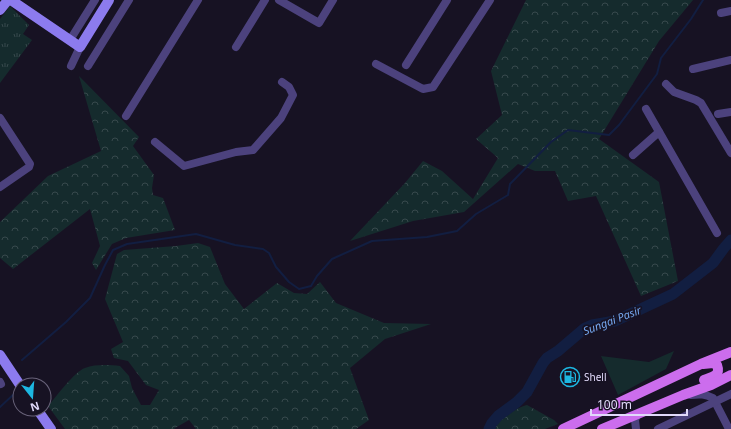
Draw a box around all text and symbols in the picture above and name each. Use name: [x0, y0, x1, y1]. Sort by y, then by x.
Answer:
water label: Sungai Pasir: [581, 302, 644, 338]
fuel station icon: Shell: [559, 366, 581, 388]
place label: Shell: [584, 370, 606, 384]
north arrow: [12, 377, 52, 417]
scale bar: [591, 391, 687, 417]
text: 100 m: [597, 396, 632, 413]
text: N: [29, 399, 42, 416]

